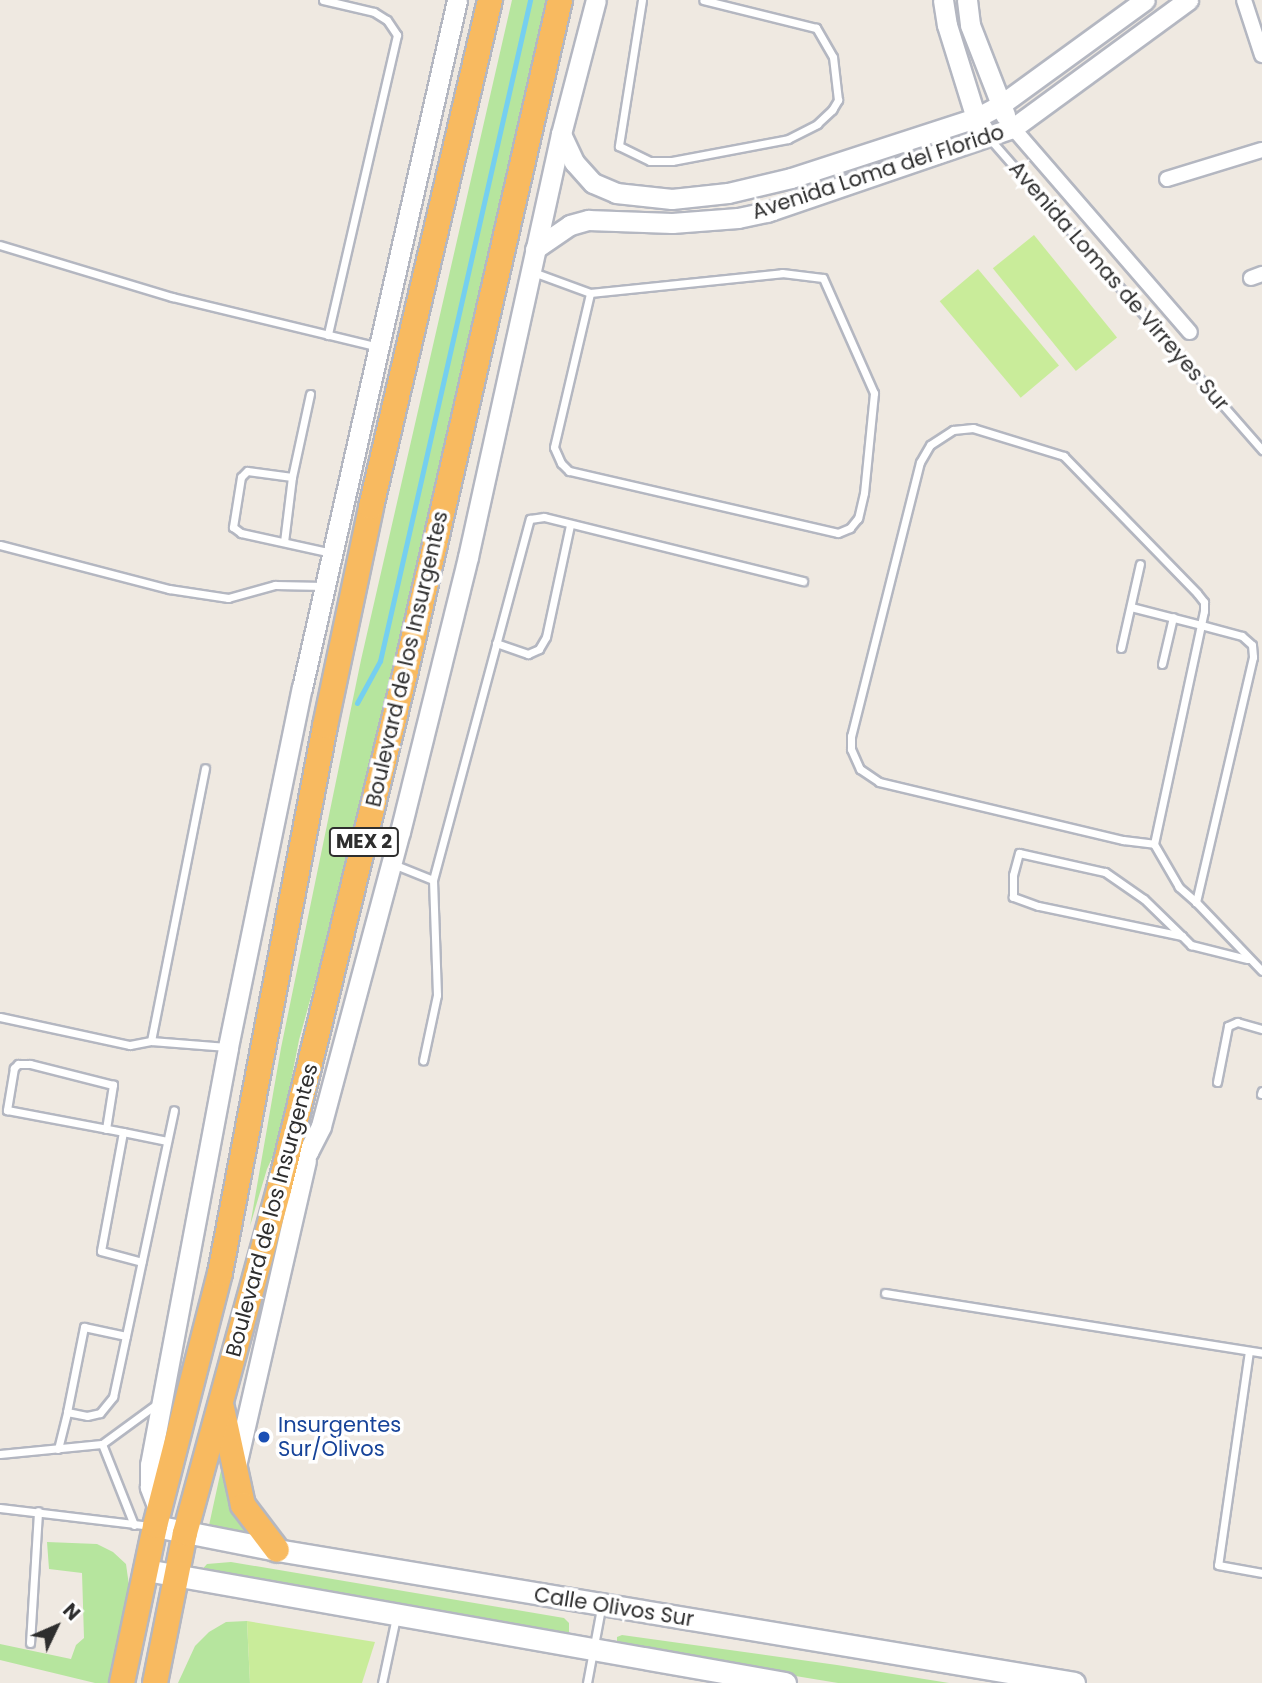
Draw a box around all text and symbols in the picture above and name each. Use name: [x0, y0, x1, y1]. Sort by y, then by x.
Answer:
street label: Avenida Loma del Florido: [749, 119, 1007, 225]
street label: Avenida Lomas de Virreyes Sur: [1004, 156, 1234, 416]
street label: Boulevard de los Insurgentes: [361, 509, 453, 809]
road number: MEX 2: [327, 827, 401, 858]
street label: Boulevard de los Insurgentes: [221, 1061, 323, 1359]
place label: Insurgentes Sur/Olivos: [278, 1412, 401, 1462]
marker: Insurgentes Sur/Olivos: [256, 1429, 272, 1445]
street label: Calle Olivos Sur: [532, 1582, 696, 1632]
north arrow: [21, 1592, 91, 1662]
text: N: [57, 1598, 86, 1627]

